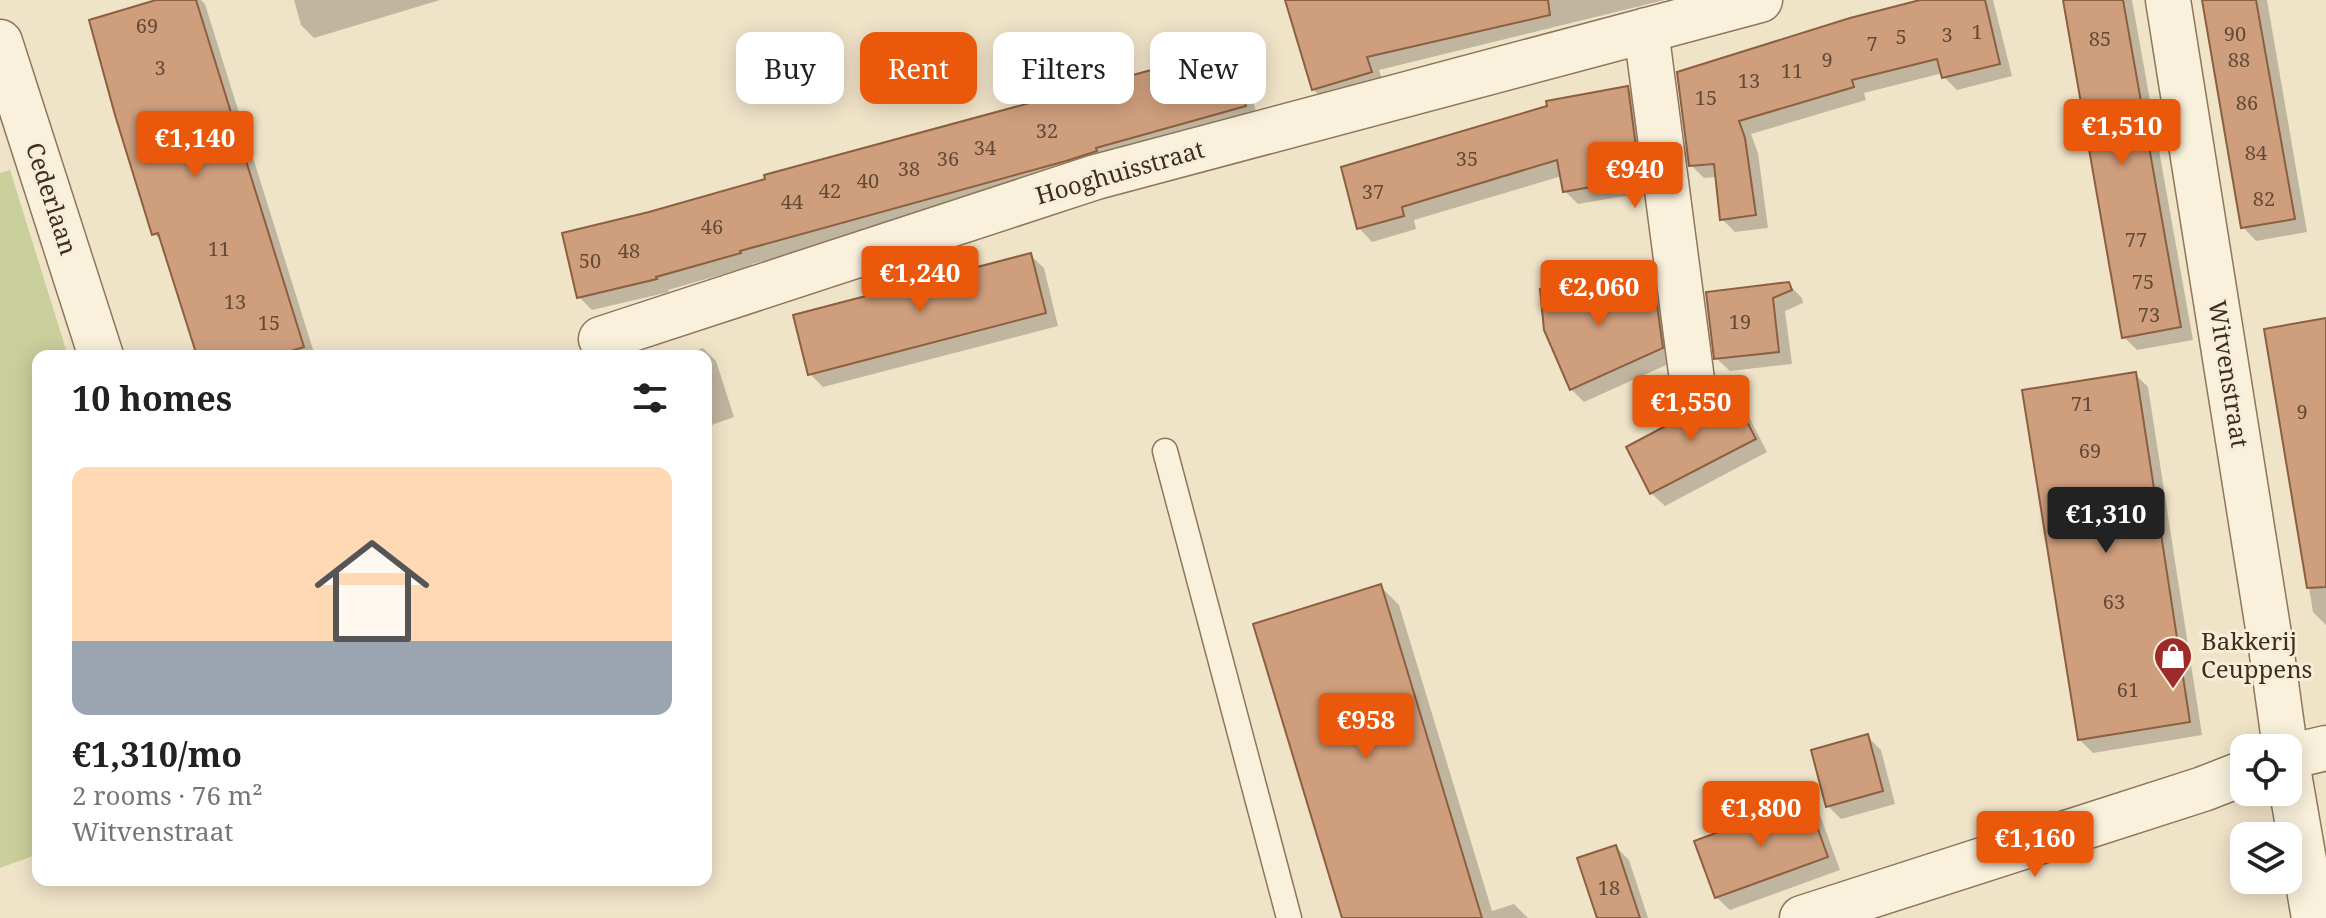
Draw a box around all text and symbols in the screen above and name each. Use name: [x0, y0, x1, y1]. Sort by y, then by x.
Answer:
house number: 69: [136, 12, 158, 39]
house number: 1: [1971, 18, 1983, 45]
house number: 90: [2224, 20, 2246, 47]
house number: 3: [1941, 21, 1953, 48]
house number: 5: [1895, 23, 1907, 50]
house number: 85: [2089, 25, 2111, 52]
house number: 7: [1866, 30, 1878, 57]
chip: Buy: [736, 32, 844, 104]
chip: Rent: [860, 32, 977, 104]
chip: Filters: [993, 32, 1134, 104]
chip: New: [1150, 32, 1266, 104]
house number: 9: [1821, 46, 1833, 73]
house number: 88: [2228, 46, 2250, 73]
house number: 3: [154, 54, 166, 81]
house number: 11: [1781, 57, 1803, 84]
house number: 13: [1738, 67, 1760, 94]
house number: 15: [1695, 84, 1717, 111]
house number: 86: [2236, 89, 2258, 116]
pin: €1,510: [2057, 99, 2187, 167]
text: €1,510: [2082, 107, 2162, 143]
pin: €1,140: [130, 111, 260, 179]
house number: 32: [1036, 117, 1058, 144]
text: €1,140: [155, 119, 235, 155]
street label: Hooghuisstraat: [1031, 132, 1208, 211]
house number: 34: [974, 134, 996, 161]
street label: Cederlaan: [19, 138, 86, 259]
house number: 84: [2245, 139, 2267, 166]
pin: €940: [1588, 142, 1682, 210]
house number: 36: [937, 145, 959, 172]
house number: 35: [1456, 145, 1478, 172]
text: €940: [1606, 150, 1664, 186]
house number: 38: [898, 155, 920, 182]
house number: 40: [857, 167, 879, 194]
house number: 42: [819, 177, 841, 204]
house number: 37: [1362, 178, 1384, 205]
house number: 82: [2253, 185, 2275, 212]
house number: 44: [781, 188, 803, 215]
house number: 46: [701, 213, 723, 240]
house number: 77: [2125, 226, 2147, 253]
house number: 11: [208, 235, 230, 262]
house number: 48: [618, 237, 640, 264]
pin: €1,240: [855, 246, 985, 314]
house number: 50: [579, 247, 601, 274]
text: €1,240: [880, 254, 960, 290]
pin: €2,060: [1534, 260, 1664, 328]
text: €2,060: [1559, 268, 1639, 304]
house number: 75: [2132, 268, 2154, 295]
house number: 13: [224, 288, 246, 315]
street label: Witvenstraat: [2202, 298, 2257, 450]
house number: 73: [2138, 301, 2160, 328]
house number: 19: [1729, 308, 1751, 335]
house number: 15: [258, 309, 280, 336]
text: 10 homes: [72, 375, 232, 421]
pin: €1,550: [1626, 375, 1756, 443]
icon: filters: [628, 376, 672, 420]
text: €1,550: [1651, 383, 1731, 419]
house number: 71: [2071, 390, 2093, 417]
house number: 9: [2296, 398, 2308, 425]
house number: 69: [2079, 437, 2101, 464]
pin: €1,310: [2041, 487, 2171, 555]
text: €1,310: [2066, 495, 2146, 531]
icon: home: [300, 519, 444, 663]
house number: 63: [2103, 588, 2125, 615]
place label: Bakkerij Ceuppens: [2201, 624, 2312, 685]
shop icon: Bakkerij Ceuppens: [2152, 635, 2194, 690]
house number: 61: [2117, 676, 2139, 703]
pin: €958: [1319, 693, 1413, 761]
text: €958: [1337, 701, 1395, 737]
text: €1,310/mo: [72, 731, 242, 777]
map controls: [2230, 734, 2302, 894]
button: locate: [2230, 734, 2302, 806]
text: 2 rooms · 76 m²: [72, 777, 263, 813]
pin: €1,800: [1696, 781, 1826, 849]
text: €1,800: [1721, 789, 1801, 825]
pin: €1,160: [1970, 811, 2100, 879]
text: Witvenstraat: [72, 813, 233, 849]
text: €1,160: [1995, 819, 2075, 855]
button: layers: [2230, 822, 2302, 894]
house number: 18: [1598, 874, 1620, 901]

